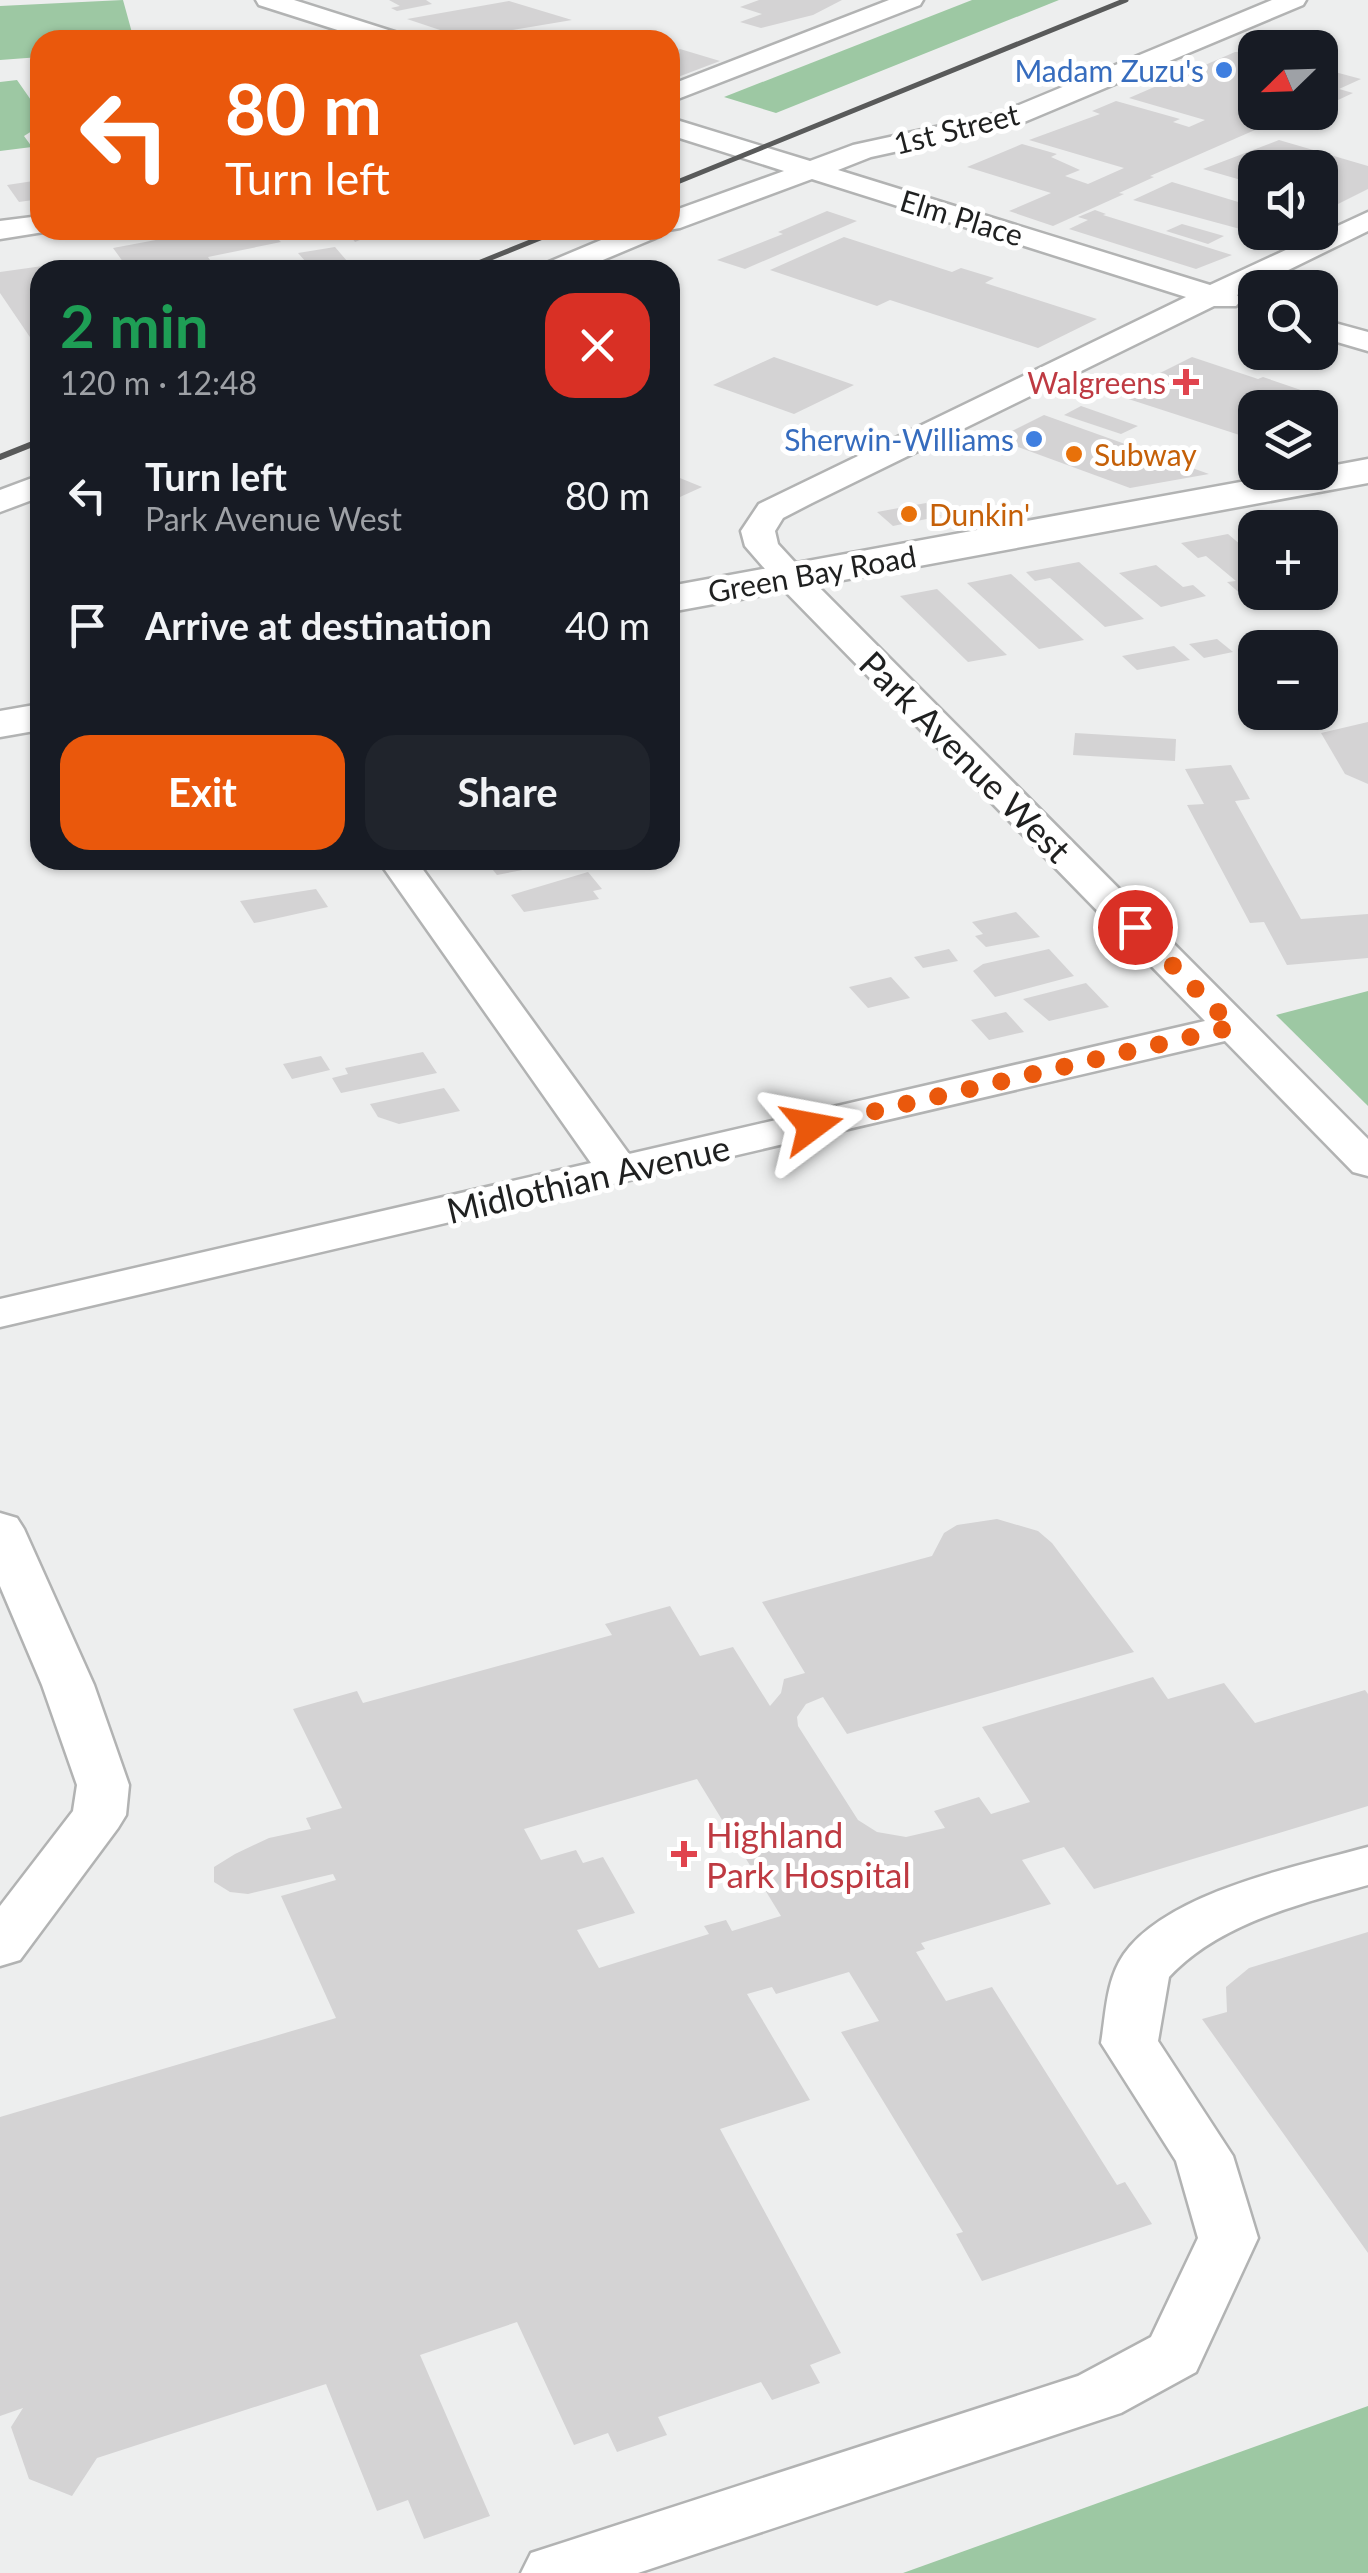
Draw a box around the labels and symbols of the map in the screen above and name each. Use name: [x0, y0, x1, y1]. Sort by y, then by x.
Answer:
north arrow: [1238, 30, 1338, 130]
place label: Madam Zuzu's: [1014, 52, 1204, 88]
marker: Madam Zuzu's: [1213, 59, 1235, 81]
street label: 1st Street: [890, 95, 1023, 161]
street label: Elm Place: [896, 181, 1028, 253]
place label: Walgreens: [1027, 364, 1166, 400]
marker: Walgreens: [1175, 371, 1197, 393]
place label: Sherwin-Williams: [784, 421, 1014, 457]
marker: Sherwin-Williams: [1023, 428, 1045, 450]
place label: Subway: [1094, 436, 1197, 472]
marker: Subway: [1063, 443, 1085, 465]
place label: Dunkin': [929, 496, 1030, 532]
marker: Dunkin': [898, 503, 920, 525]
street label: Green Bay Road: [705, 537, 919, 609]
street label: Park Avenue West: [852, 642, 1081, 871]
pin: [1093, 885, 1178, 970]
position arrow: [760, 1074, 864, 1178]
street label: Midlothian Avenue: [442, 1125, 734, 1231]
place label: Highland Park Hospital: [706, 1813, 911, 1895]
marker: Highland Park Hospital: [671, 1841, 697, 1867]

